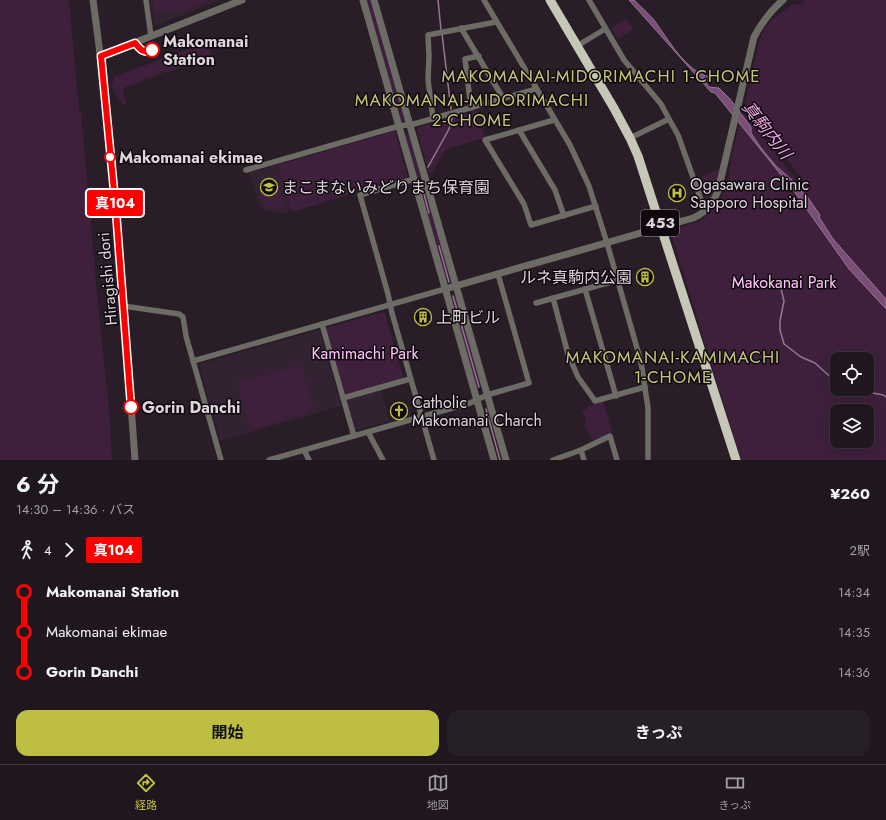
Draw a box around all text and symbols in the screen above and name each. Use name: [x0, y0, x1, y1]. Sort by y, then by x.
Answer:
place label: Makomanai Station: [163, 30, 248, 71]
marker: Makomanai Station: [144, 42, 160, 58]
district label: MAKOMANAI-MIDORIMACHI 1-CHOME: [441, 64, 761, 88]
district label: MAKOMANAI-MIDORIMACHI 2-CHOME: [355, 88, 589, 132]
water label: 真駒内川: [737, 96, 799, 166]
place label: Makomanai ekimae: [119, 146, 263, 169]
marker: Makomanai ekimae: [104, 151, 116, 163]
place label: Ogasawara Clinic Sapporo Hospital: [690, 173, 809, 214]
place label: まこまないみどりまち保育園: [282, 176, 490, 199]
school or university icon: まこまないみどりまち保育園: [259, 177, 279, 197]
hospital icon: Ogasawara Clinic Sapporo Hospital: [667, 183, 687, 203]
line badge: 真104: [87, 190, 143, 216]
text: 真104: [95, 193, 135, 213]
road number: 453: [641, 210, 679, 236]
street label: Hiragishi dori: [92, 231, 123, 326]
place label: ルネ真駒内公園: [520, 266, 632, 289]
building icon: ルネ真駒内公園: [635, 267, 655, 287]
park label: Makokanai Park: [732, 271, 837, 294]
place label: 上町ビル: [436, 306, 500, 329]
building icon: 上町ビル: [413, 307, 433, 327]
park label: Kamimachi Park: [311, 342, 419, 365]
district label: MAKOMANAI-KAMIMACHI 1-CHOME: [566, 345, 780, 389]
map controls: [830, 352, 874, 448]
button: locate: [830, 352, 874, 396]
place label: Catholic Makomanai Charch: [412, 391, 542, 432]
place label: Gorin Danchi: [142, 396, 240, 419]
marker: Gorin Danchi: [123, 399, 139, 415]
church icon: Catholic Makomanai Charch: [389, 401, 409, 421]
button: layers: [830, 404, 874, 448]
text: 6 分: [16, 468, 59, 500]
text: ¥260: [830, 483, 870, 505]
text: 14:30 – 14:36 · バス: [16, 500, 135, 519]
icon: walk: [16, 539, 38, 561]
icon: forward: [58, 539, 80, 561]
text: 真104: [94, 540, 134, 560]
text: 4: [44, 541, 52, 560]
text: 2駅: [850, 541, 870, 560]
text: Makomanai Station: [46, 581, 179, 603]
text: 14:34: [838, 583, 870, 602]
text: Makomanai ekimae: [46, 621, 167, 643]
text: 14:35: [838, 623, 870, 642]
text: Gorin Danchi: [46, 661, 138, 683]
text: 14:36: [838, 663, 870, 682]
button: 開始: [16, 710, 439, 756]
button: きっぷ: [447, 710, 870, 756]
tab: 経路: [135, 772, 157, 813]
tab: 地図: [427, 772, 449, 813]
tab: きっぷ: [719, 772, 751, 813]

